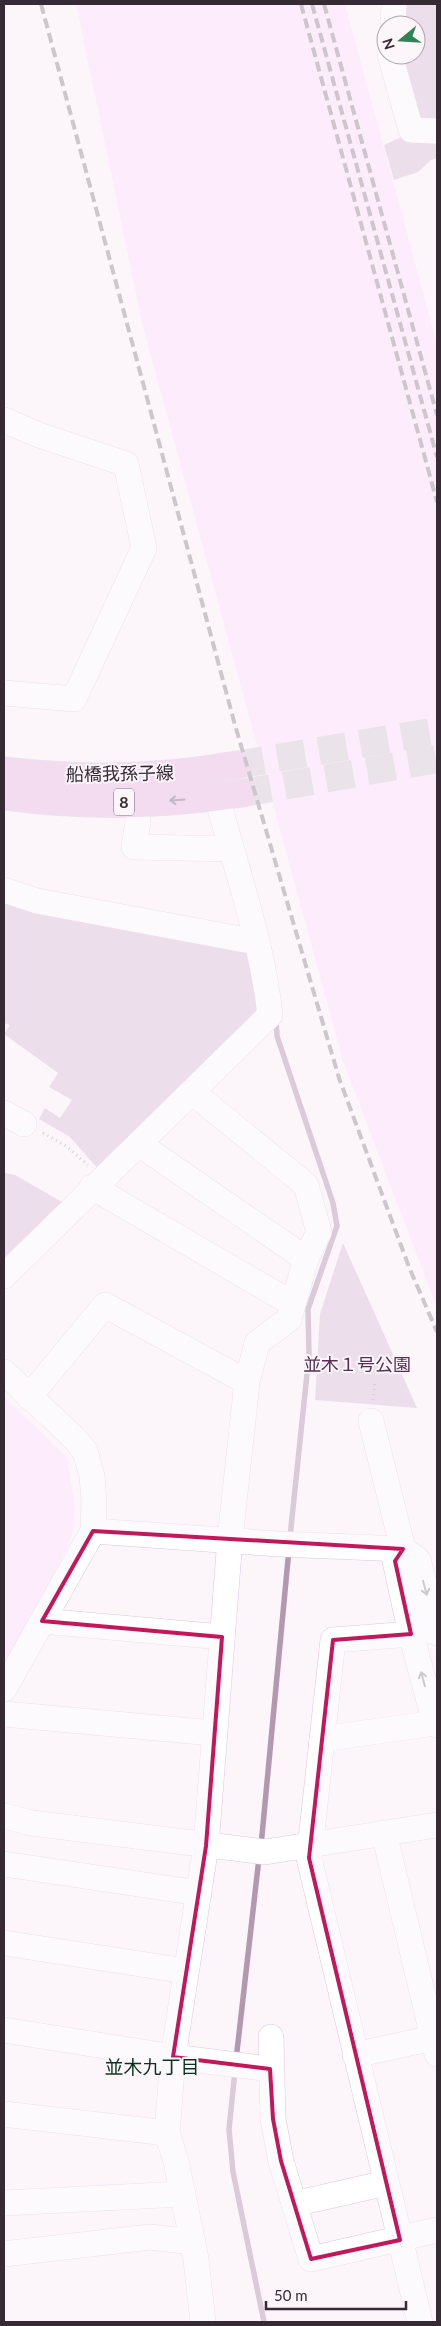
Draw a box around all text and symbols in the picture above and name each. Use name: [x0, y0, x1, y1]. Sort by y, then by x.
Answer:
north arrow: [376, 15, 426, 65]
text: N: [378, 36, 398, 52]
street label: 船橋我孫子線: [66, 761, 174, 785]
road number: 8: [114, 789, 134, 816]
one-way arrow: [170, 795, 186, 804]
park label: 並木１号公園: [303, 1353, 411, 1375]
one-way arrow: [421, 1579, 430, 1595]
one-way arrow: [418, 1671, 427, 1687]
district label: 並木九丁目: [104, 2055, 200, 2078]
scale bar: [266, 2278, 406, 2310]
text: 50 m: [274, 2286, 308, 2304]

